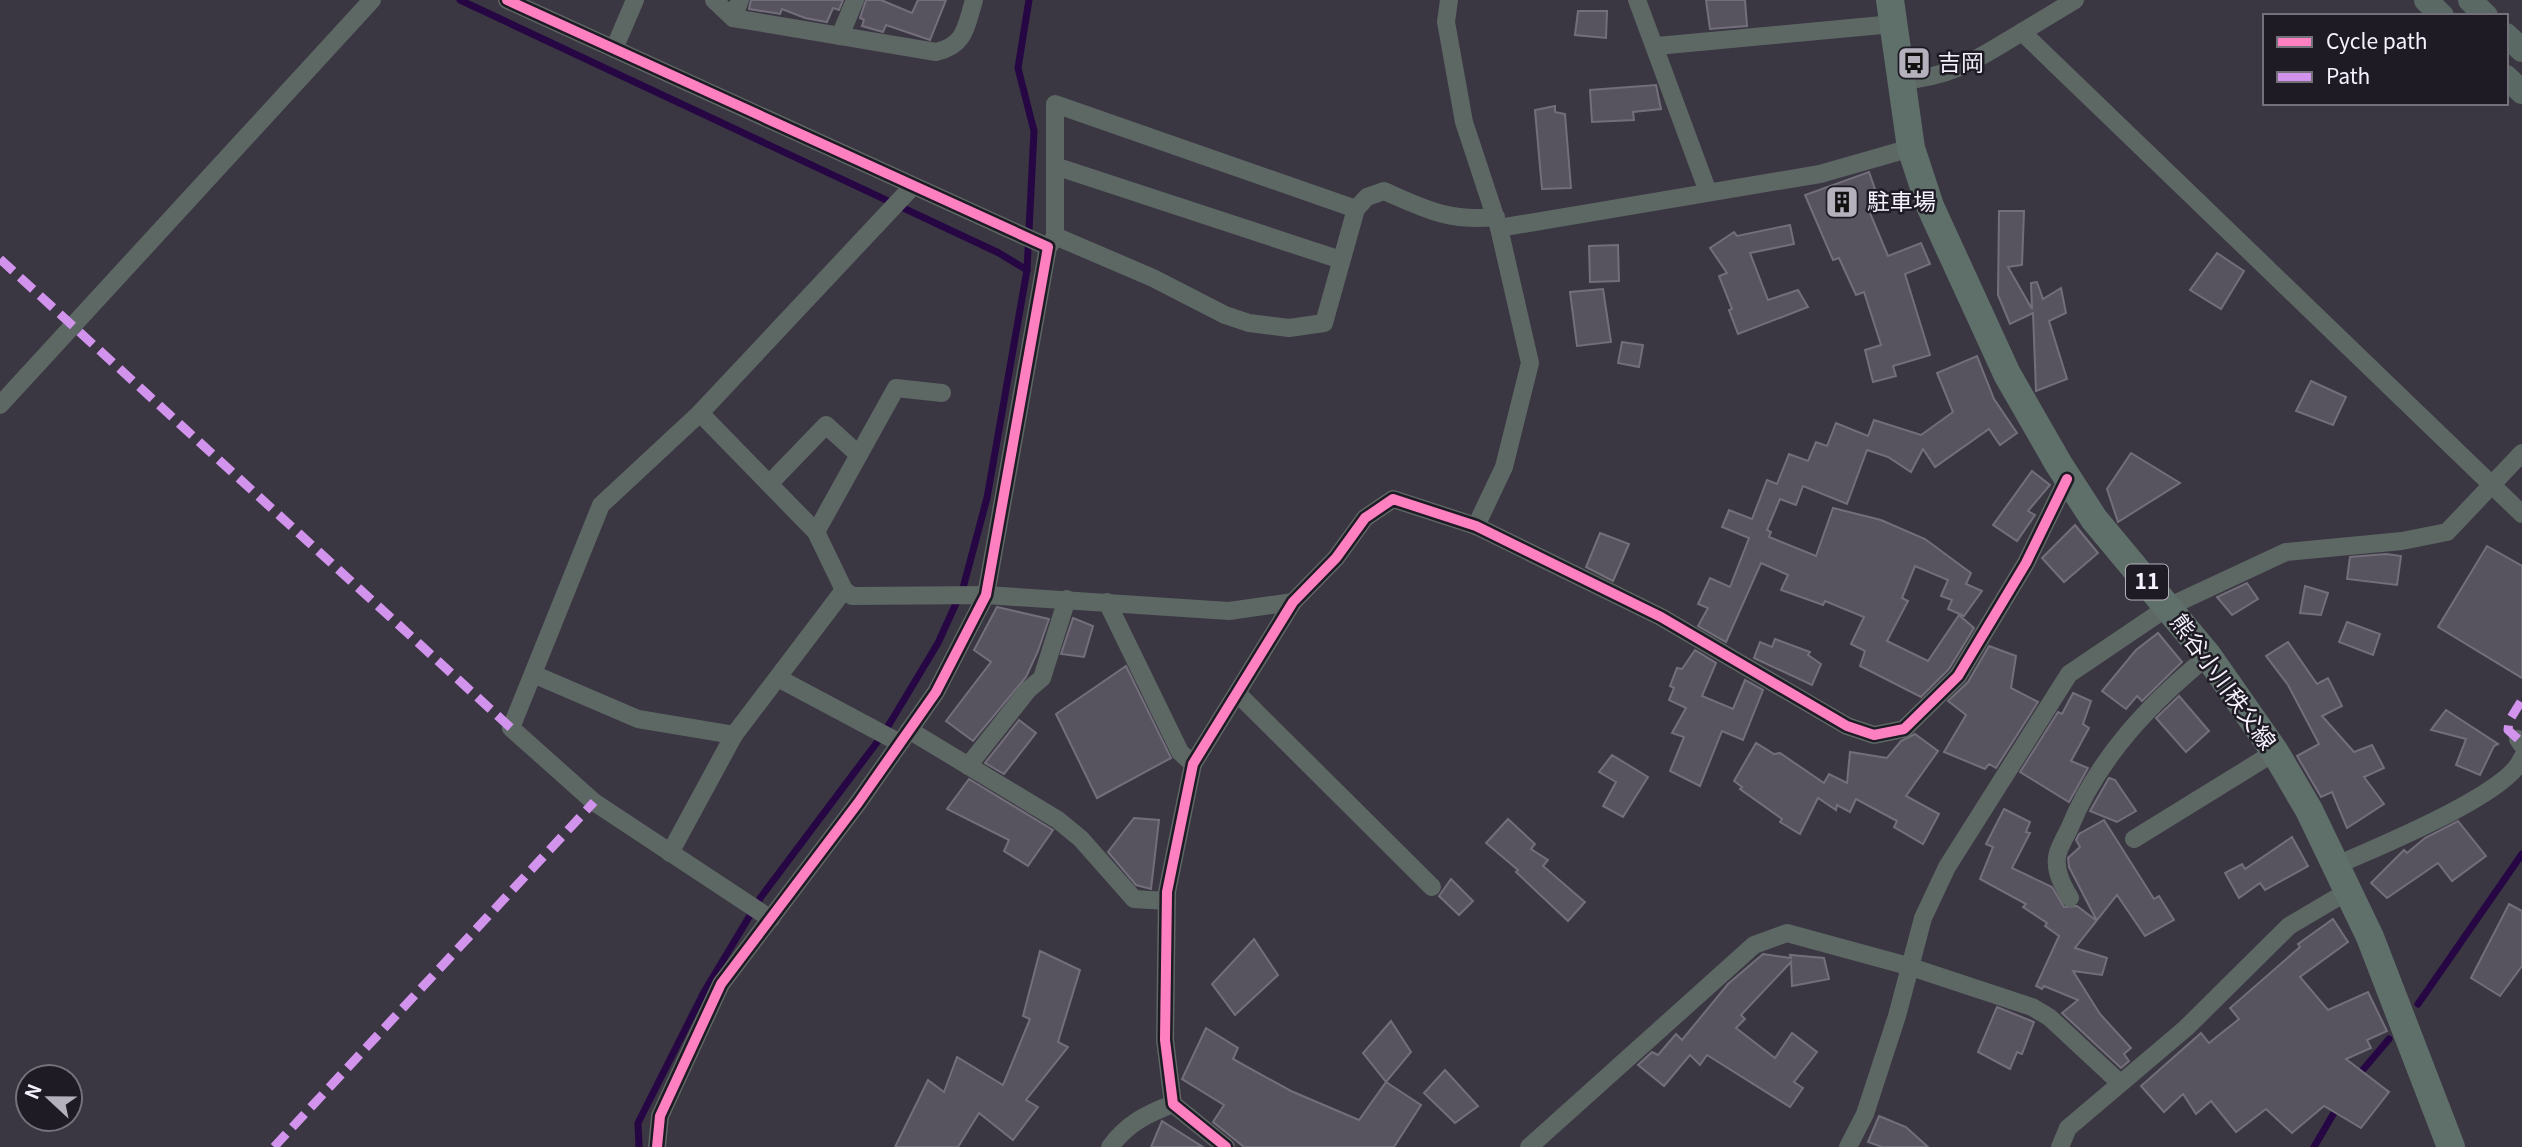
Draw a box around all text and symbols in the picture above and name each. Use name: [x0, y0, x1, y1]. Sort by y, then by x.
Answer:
legend: [2263, 14, 2508, 105]
text: Cycle path: [2326, 25, 2428, 55]
bus stop icon: 吉岡: [1895, 44, 1933, 82]
place label: 吉岡: [1938, 44, 1984, 78]
text: Path: [2326, 60, 2370, 90]
building icon: 駐車場: [1823, 183, 1861, 221]
place label: 駐車場: [1867, 183, 1936, 217]
road number: 11: [2126, 564, 2168, 600]
street label: 熊谷小川秩父線: [2164, 606, 2286, 756]
north arrow: [14, 1063, 84, 1133]
text: N: [17, 1079, 47, 1103]

